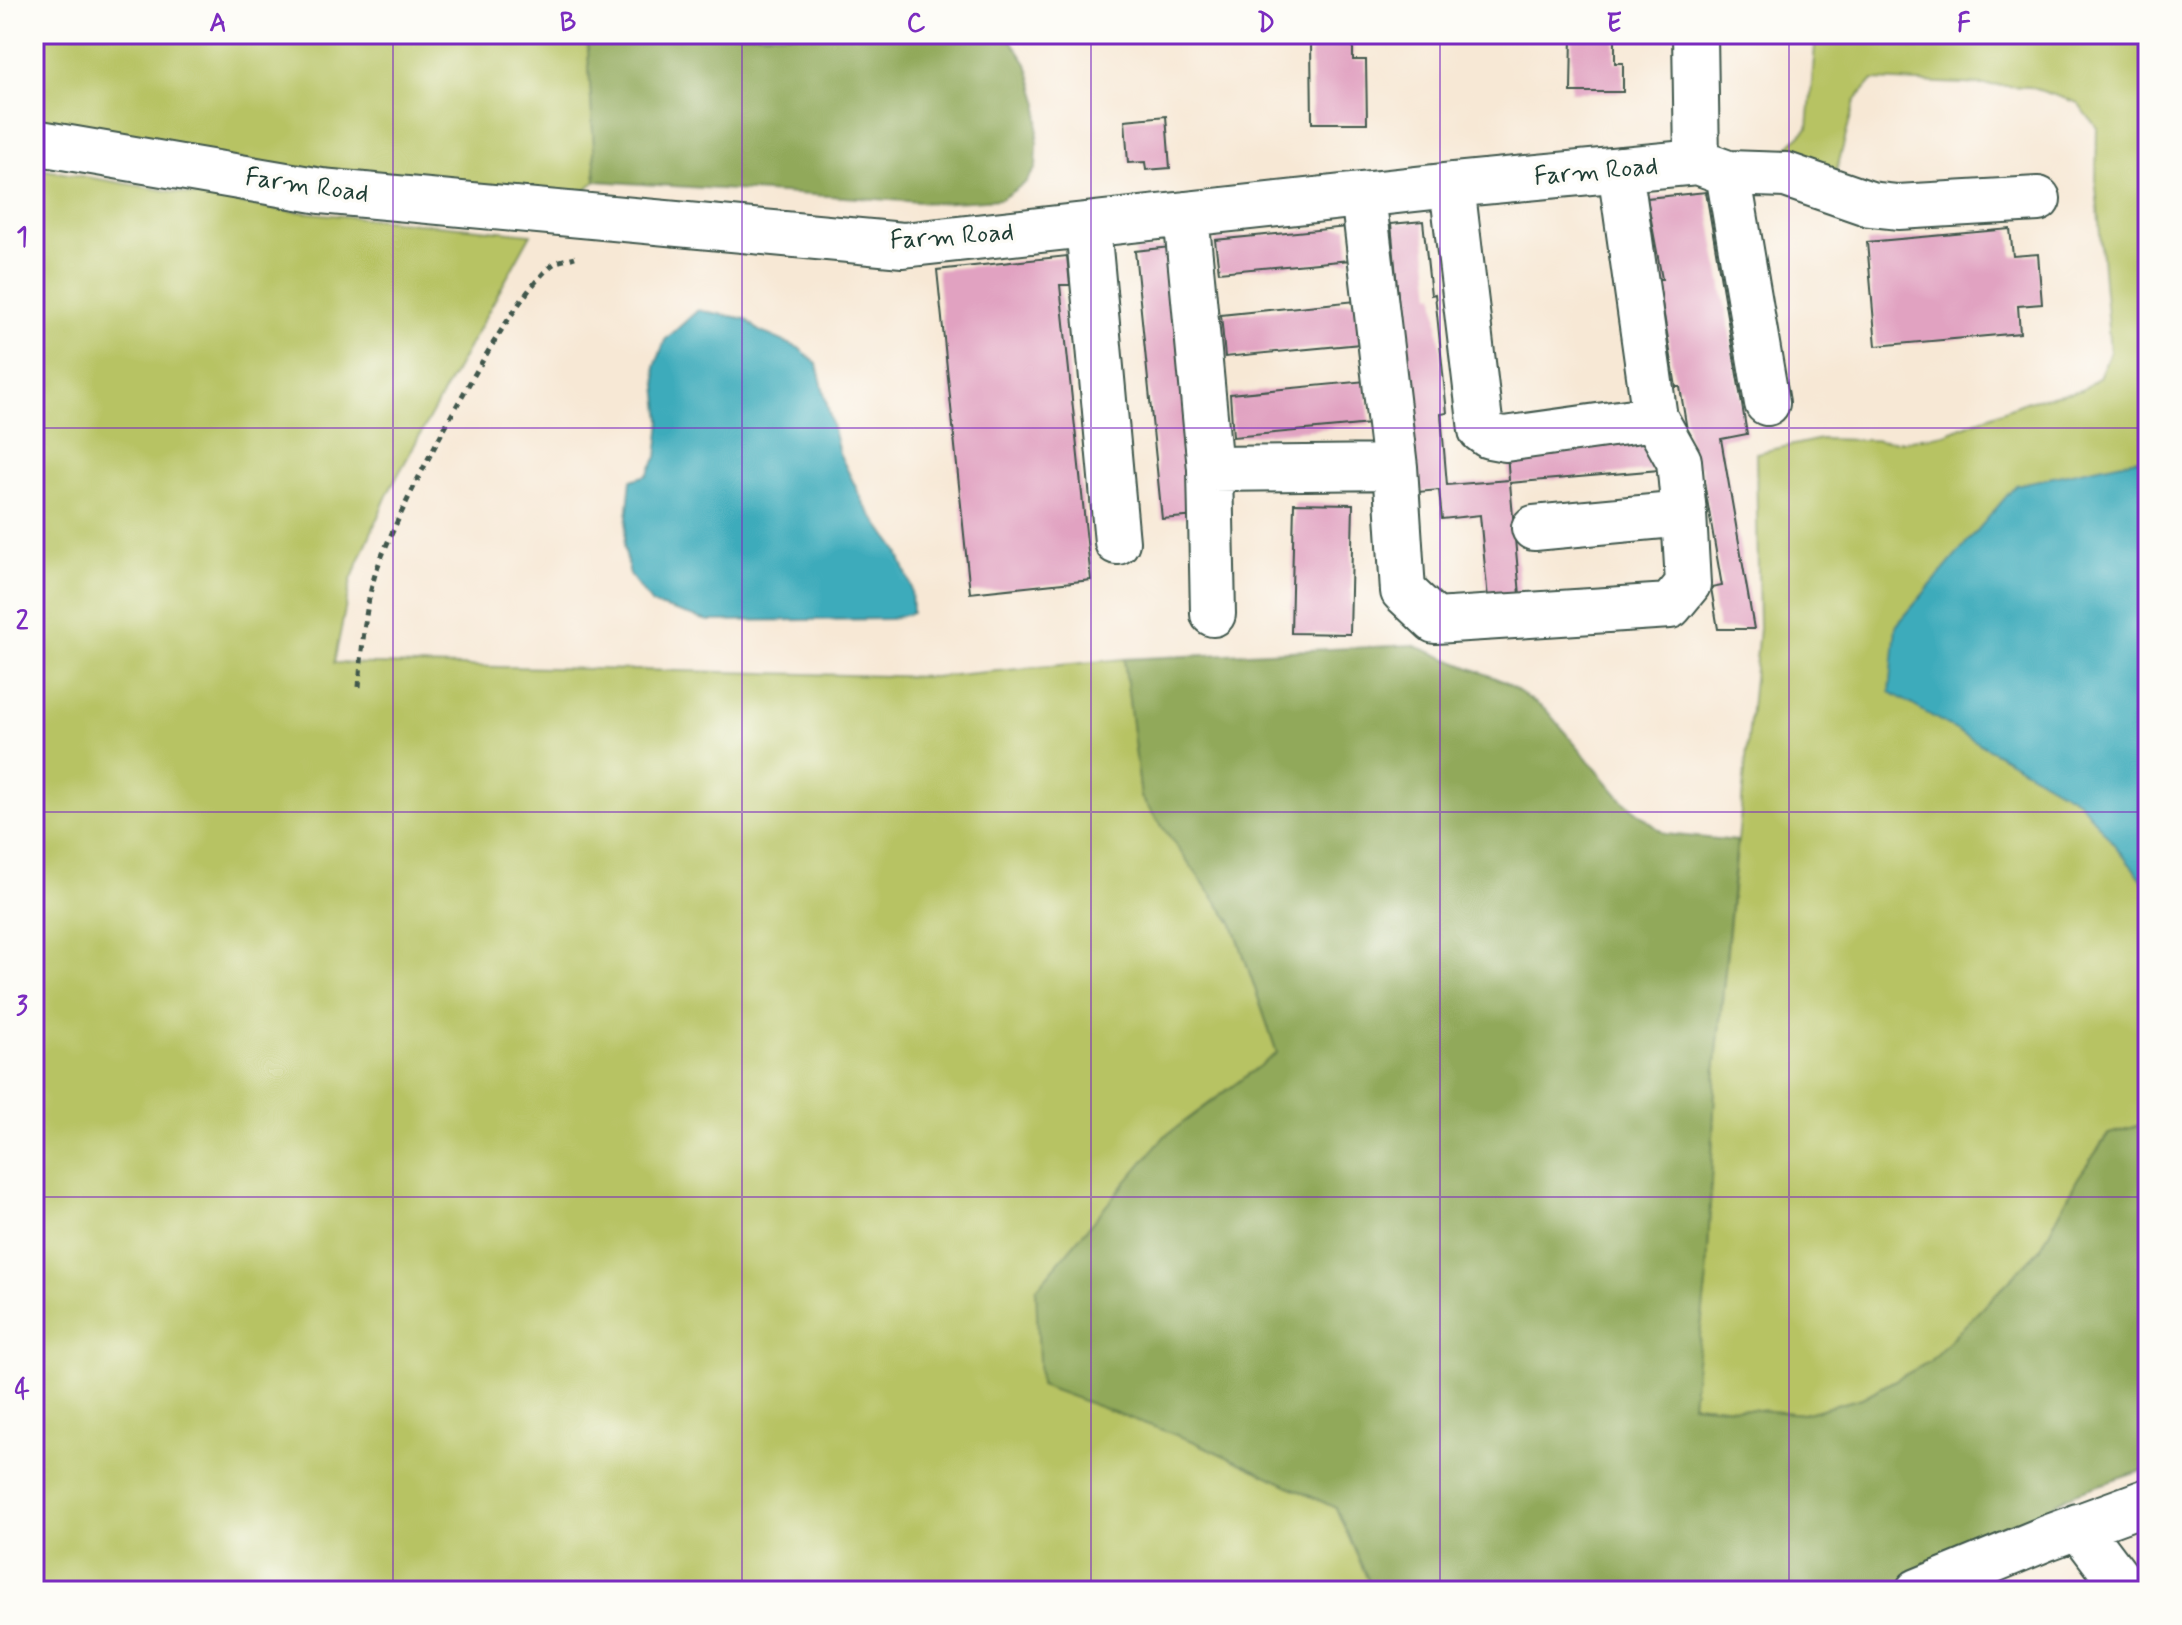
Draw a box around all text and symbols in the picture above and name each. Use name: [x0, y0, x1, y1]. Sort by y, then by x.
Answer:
text: A: [209, 7, 227, 41]
text: B: [560, 7, 576, 41]
text: C: [907, 7, 926, 41]
text: D: [1257, 7, 1275, 41]
text: E: [1606, 7, 1622, 41]
text: F: [1957, 7, 1971, 41]
street label: Farm Road: [1533, 150, 1659, 194]
street label: Farm Road: [243, 161, 371, 211]
street label: Farm Road: [889, 216, 1015, 258]
text: 1: [16, 221, 28, 255]
text: 2: [16, 605, 29, 639]
text: 3: [16, 990, 28, 1024]
text: 4: [14, 1374, 30, 1408]

